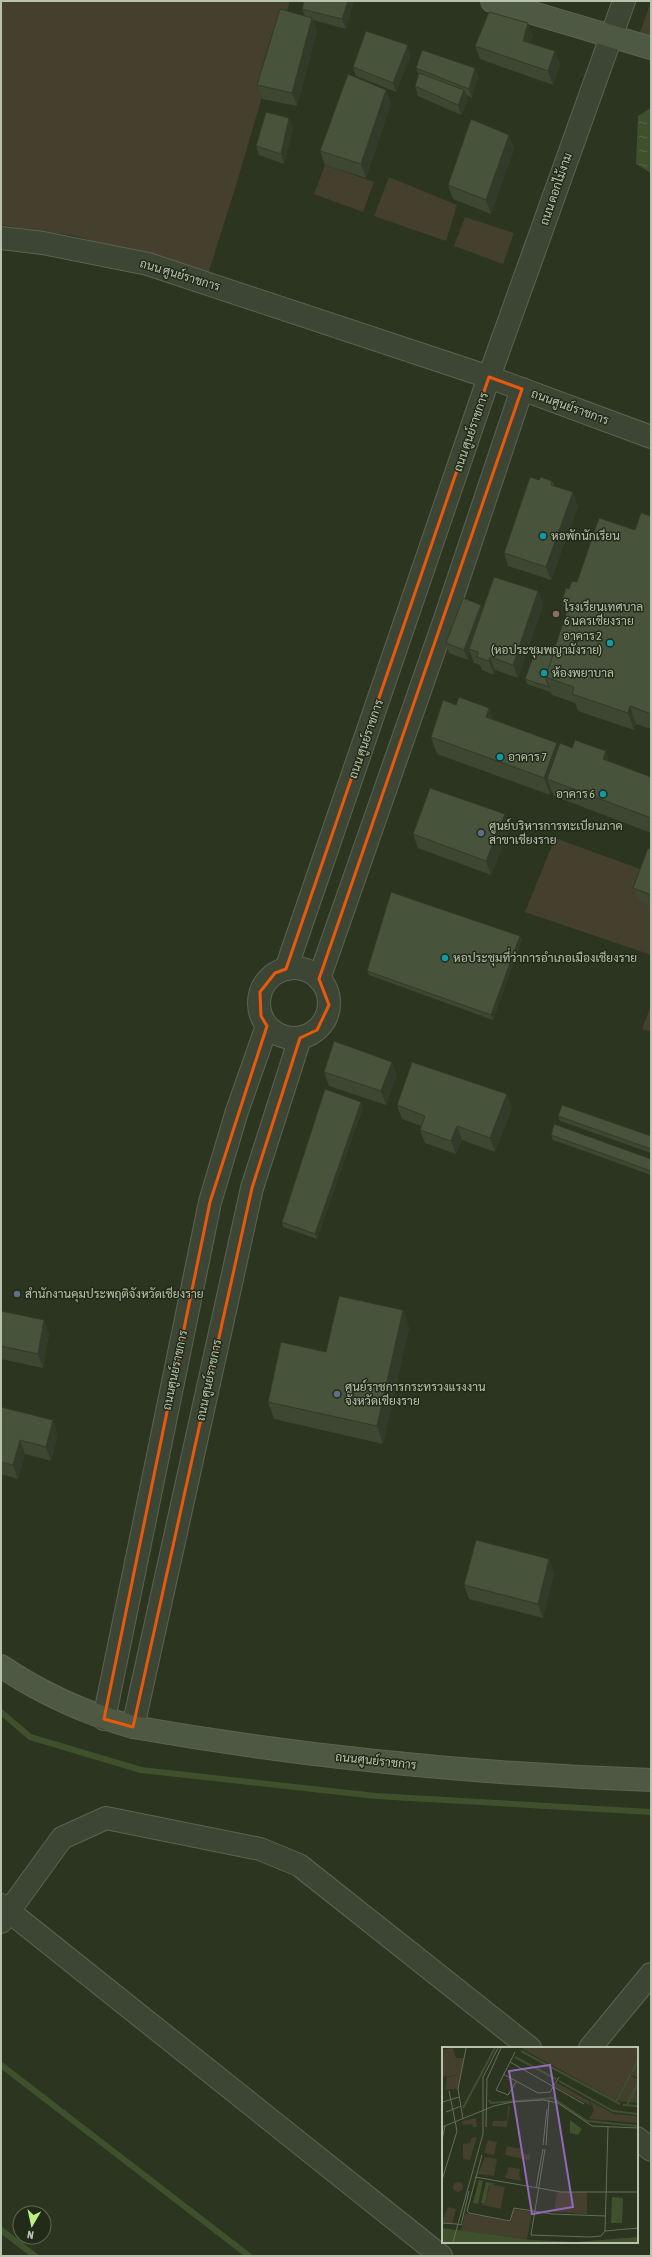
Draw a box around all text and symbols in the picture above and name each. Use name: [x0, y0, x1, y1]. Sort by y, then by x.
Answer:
street label: ถนน ดอกไม้งาม: [536, 151, 575, 227]
street label: ถนน ศูนย์ราชการ: [138, 255, 222, 295]
street label: ถนนศูนย์ราชการ: [529, 386, 611, 429]
street label: ถนน ศูนย์ราชการ: [450, 390, 492, 474]
place label: หอพักนักเรียน: [551, 528, 620, 543]
marker: หอพักนักเรียน: [538, 531, 548, 541]
place label: โรงเรียนเทศบาล 6 นครเชียงราย: [563, 599, 643, 628]
marker: โรงเรียนเทศบาล 6 นครเชียงราย: [551, 609, 561, 619]
place label: อาคาร 2 (หอประชุมพญามังราย): [491, 629, 602, 659]
marker: อาคาร 2 (หอประชุมพญามังราย): [605, 638, 615, 648]
place label: ห้องพยาบาล: [552, 666, 614, 680]
marker: ห้องพยาบาล: [539, 668, 549, 678]
street label: ถนน ศูนย์ราชการ: [345, 697, 387, 781]
place label: อาคาร 7: [508, 750, 547, 764]
marker: อาคาร 7: [495, 752, 505, 762]
place label: อาคาร 6: [556, 787, 595, 801]
marker: อาคาร 6: [598, 789, 608, 799]
place label: ศูนย์บริหารการทะเบียนภาค สาขาเชียงราย: [489, 818, 623, 847]
marker: ศูนย์บริหารการทะเบียนภาค สาขาเชียงราย: [476, 828, 486, 838]
place label: หอประชุมที่ว่าการอำเภอเมืองเชียงราย: [453, 947, 637, 967]
marker: หอประชุมที่ว่าการอำเภอเมืองเชียงราย: [440, 953, 450, 963]
place label: สำนักงานคุมประพฤติจังหวัดเชียงราย: [25, 1286, 204, 1303]
marker: สำนักงานคุมประพฤติจังหวัดเชียงราย: [12, 1289, 22, 1299]
street label: ถนนศูนย์ราชการ: [159, 1328, 191, 1411]
street label: ถนน ศูนย์ราชการ: [193, 1338, 226, 1422]
place label: ศูนย์ราชการกระทรวงแรงงาน จังหวัดเชียงราย: [345, 1379, 486, 1408]
marker: ศูนย์ราชการกระทรวงแรงงาน จังหวัดเชียงราย: [332, 1389, 342, 1399]
street label: ถนนศูนย์ราชการ: [335, 1749, 418, 1773]
inset map: [442, 2047, 638, 2243]
north arrow: [12, 2205, 52, 2245]
text: N: [26, 2228, 35, 2241]

